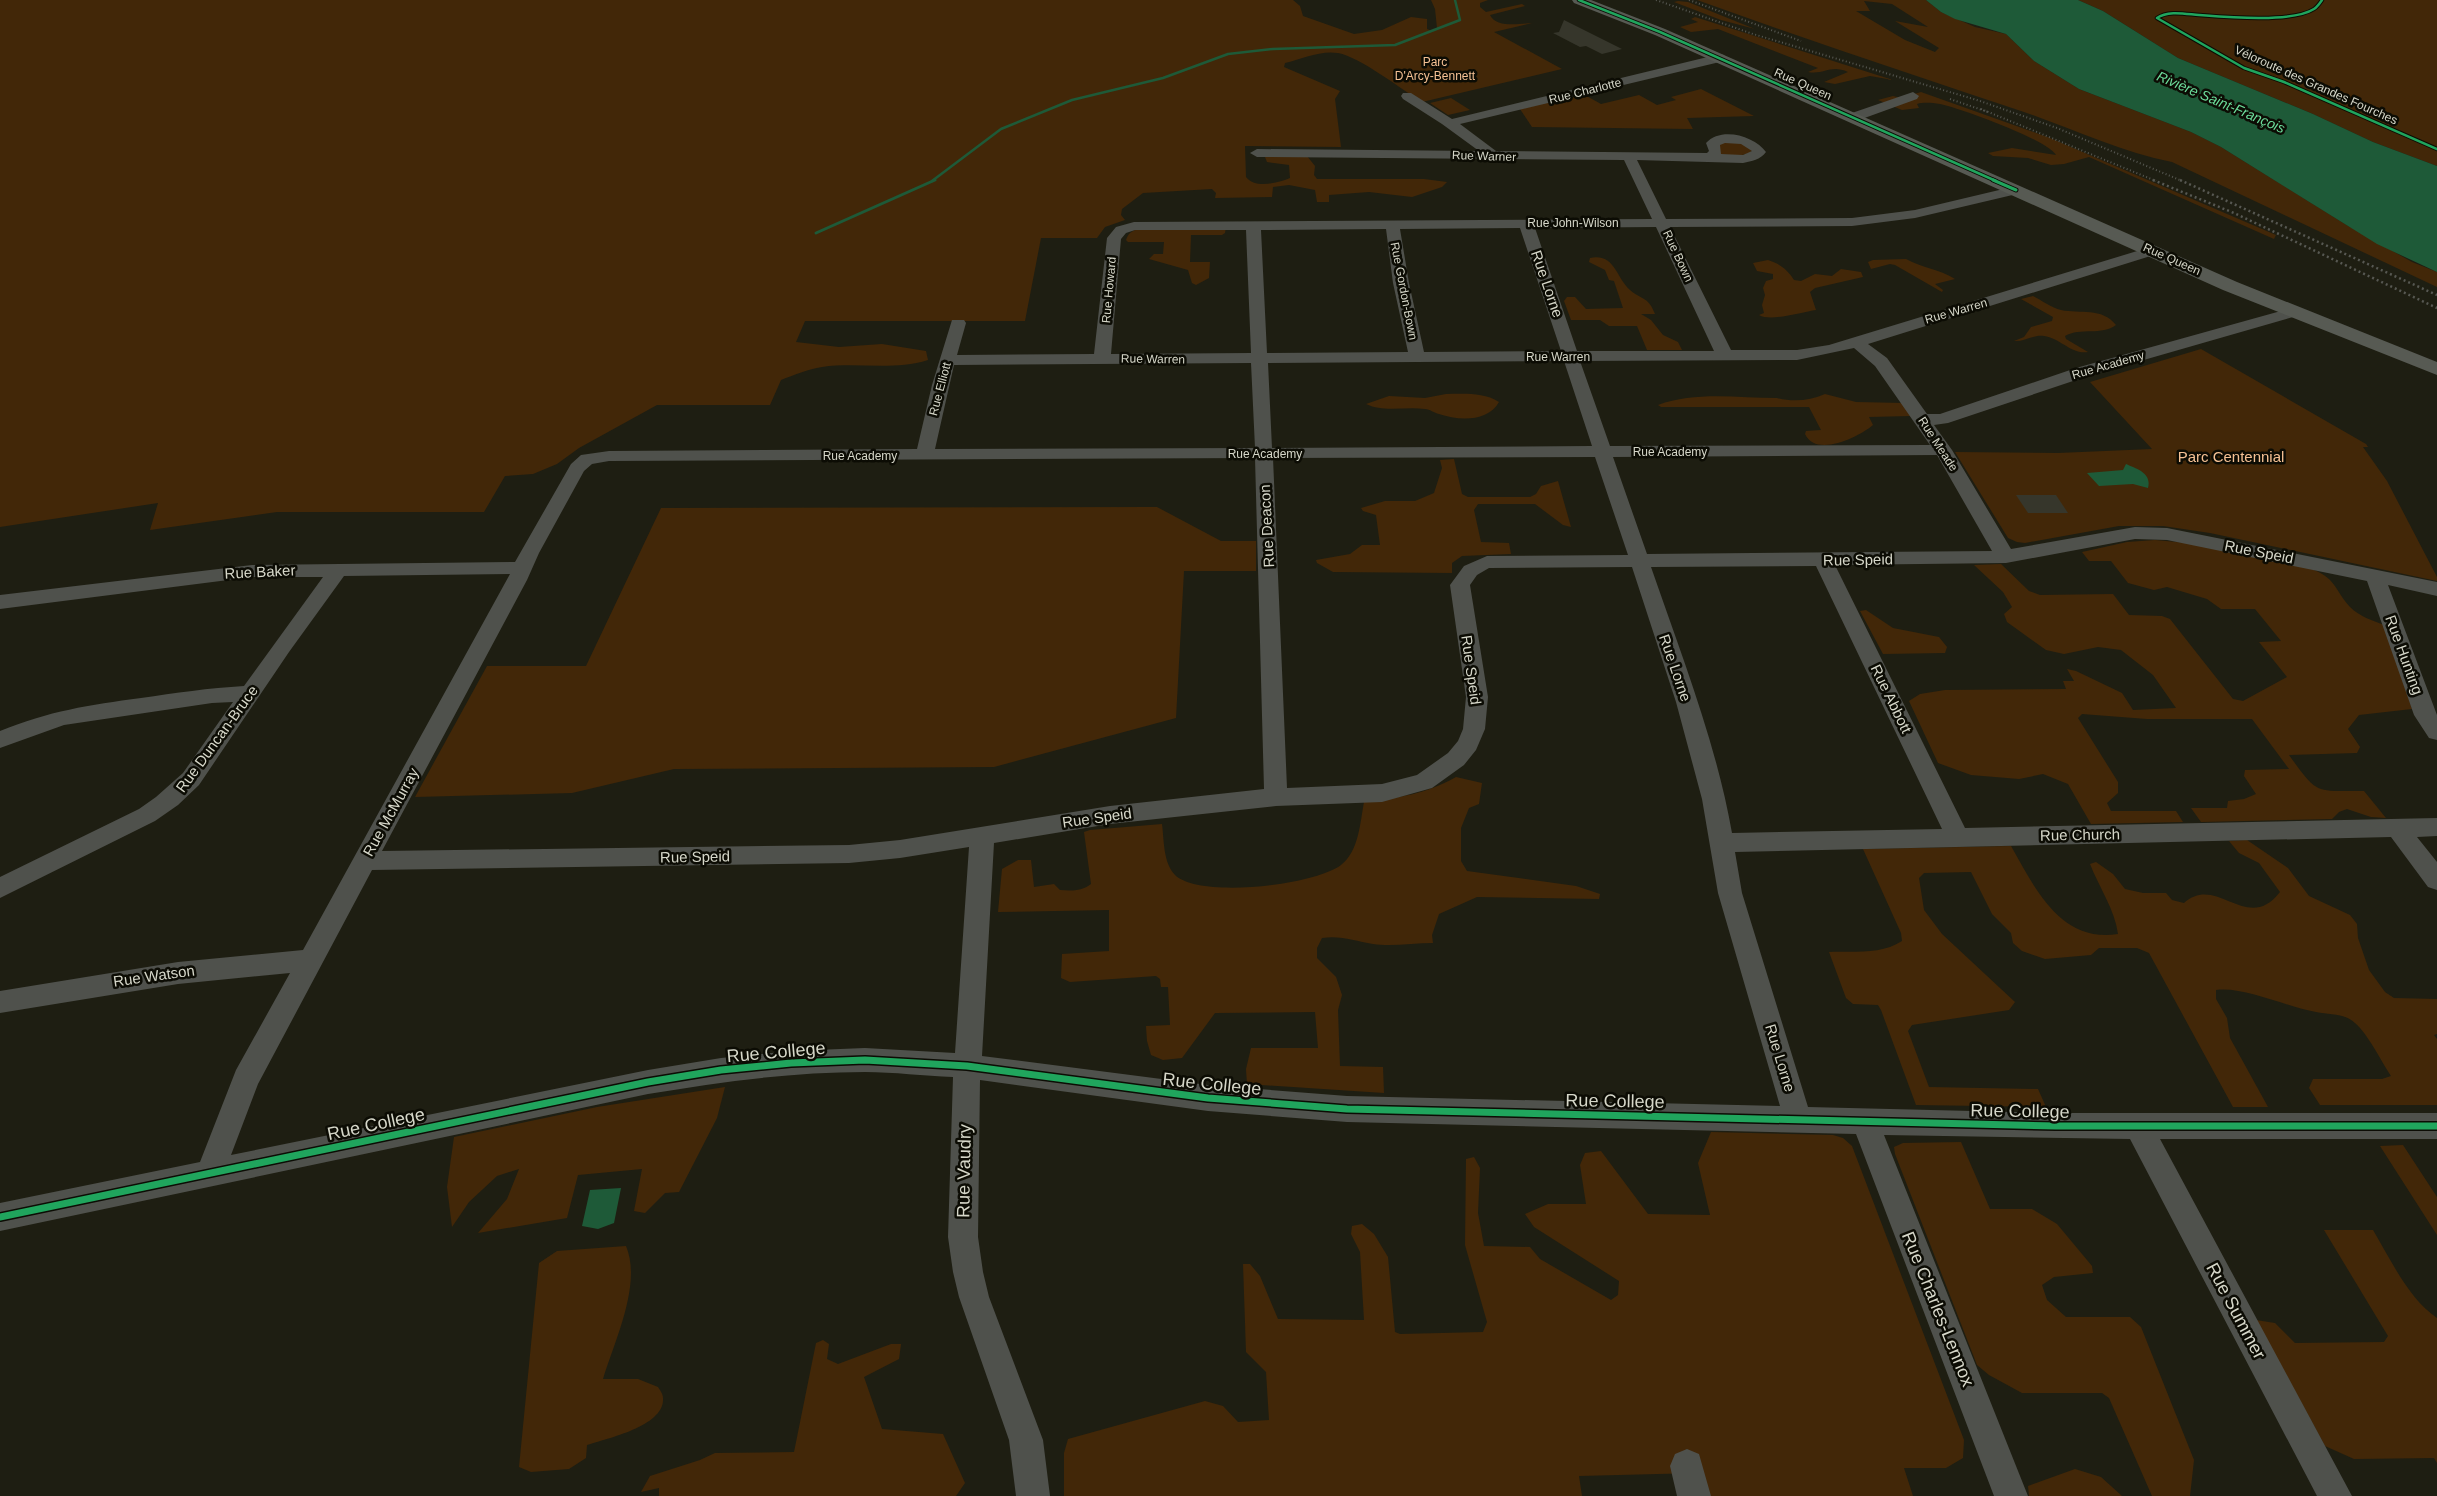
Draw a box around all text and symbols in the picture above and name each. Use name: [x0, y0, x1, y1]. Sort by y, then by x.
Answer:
street label: Véloroute des Grandes Fourches: [2232, 43, 2400, 127]
park label: Parc D'Arcy-Bennett: [1395, 55, 1476, 83]
street label: Rue Queen: [1772, 65, 1834, 103]
water label: Rivière Saint-François: [2154, 68, 2288, 136]
street label: Rue Charlotte: [1547, 75, 1623, 107]
street label: Rue Warner: [1452, 148, 1516, 164]
street label: Rue John-Wilson: [1527, 216, 1619, 230]
street label: Rue Bown: [1660, 228, 1696, 284]
street label: Rue Queen: [2141, 240, 2203, 278]
street label: Rue Gordon-Bown: [1388, 241, 1420, 341]
street label: Rue Lorne: [1528, 248, 1567, 320]
street label: Rue Howard: [1099, 256, 1119, 324]
street label: Rue Warren: [1923, 295, 1989, 327]
street label: Rue Academy: [2070, 348, 2146, 382]
street label: Rue Warren: [1526, 350, 1590, 364]
street label: Rue Warren: [1121, 351, 1185, 367]
street label: Rue Elliott: [926, 360, 954, 417]
street label: Rue Meade: [1915, 414, 1961, 474]
street label: Rue Academy: [1633, 445, 1707, 459]
street label: Rue Academy: [1228, 447, 1302, 461]
park label: Parc Centennial: [2178, 448, 2284, 465]
street label: Rue Academy: [823, 449, 897, 463]
street label: Rue Deacon: [1256, 484, 1277, 568]
street label: Rue Speid: [2223, 536, 2295, 567]
street label: Rue Speid: [1823, 550, 1893, 569]
street label: Rue Baker: [224, 561, 296, 582]
street label: Rue Hunting: [2382, 613, 2427, 697]
street label: Rue Lorne: [1656, 632, 1695, 704]
street label: Rue Speid: [1458, 634, 1485, 706]
street label: Rue Abbott: [1868, 662, 1916, 737]
street label: Rue Duncan-Bruce: [172, 682, 261, 795]
street label: Rue McMurray: [359, 764, 422, 859]
street label: Rue Speid: [1061, 804, 1133, 831]
street label: Rue Church: [2040, 825, 2120, 844]
street label: Rue Speid: [660, 847, 730, 866]
street label: Rue Watson: [112, 961, 196, 990]
street label: Rue Lorne: [1762, 1022, 1799, 1094]
street label: Rue College: [726, 1038, 826, 1066]
street label: Rue College: [1162, 1069, 1262, 1099]
street label: Rue College: [1565, 1090, 1665, 1112]
street label: Rue College: [1970, 1100, 2070, 1122]
street label: Rue College: [325, 1104, 427, 1144]
street label: Rue Vaudry: [953, 1124, 975, 1218]
street label: Rue Charles-Lennox: [1898, 1229, 1978, 1389]
street label: Rue Summer: [2202, 1259, 2270, 1363]

